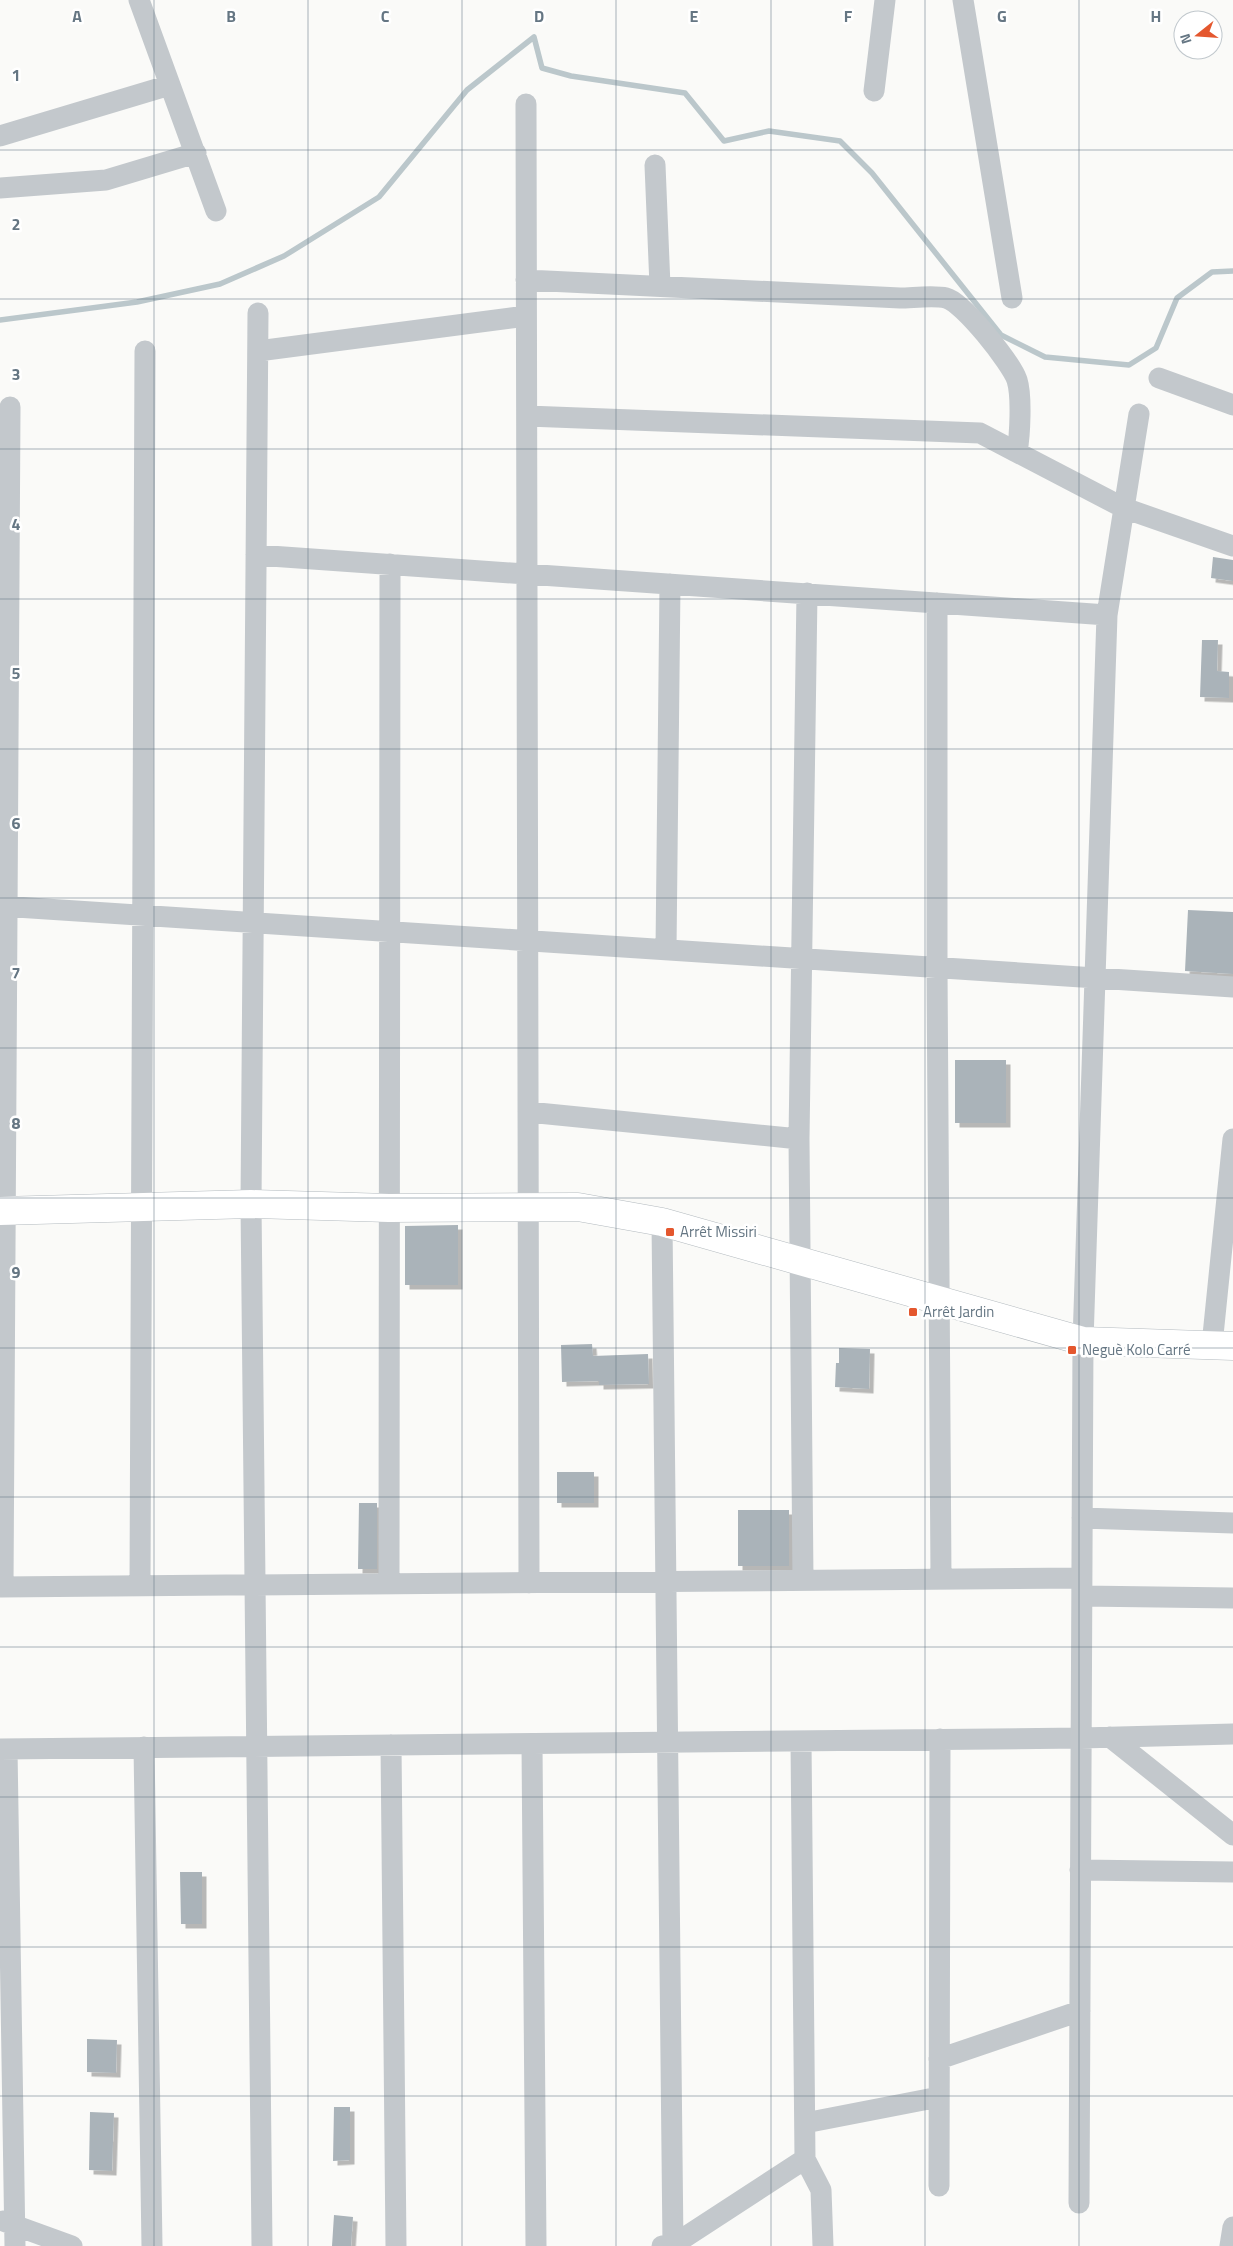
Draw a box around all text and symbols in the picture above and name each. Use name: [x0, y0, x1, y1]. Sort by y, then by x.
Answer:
text: A: [72, 4, 82, 28]
text: B: [226, 4, 236, 28]
text: C: [381, 4, 390, 28]
text: D: [534, 4, 544, 28]
text: E: [690, 4, 699, 28]
text: F: [844, 4, 853, 28]
text: G: [997, 4, 1007, 28]
text: H: [1151, 4, 1161, 28]
north arrow: [1173, 10, 1223, 60]
text: N: [1174, 31, 1197, 47]
text: 1: [12, 63, 20, 87]
text: 2: [12, 212, 20, 236]
text: 3: [12, 362, 20, 386]
text: 4: [12, 512, 21, 536]
text: 5: [12, 661, 21, 685]
text: 6: [12, 811, 21, 835]
text: 7: [12, 961, 20, 985]
text: 8: [12, 1111, 21, 1135]
place label: Arrêt Missiri: [680, 1220, 757, 1243]
marker: Arrêt Missiri: [664, 1226, 676, 1238]
text: 9: [12, 1260, 21, 1284]
place label: Arrêt Jardin: [923, 1300, 994, 1323]
marker: Arrêt Jardin: [907, 1306, 919, 1318]
place label: Neguè Kolo Carré: [1082, 1338, 1191, 1361]
marker: Neguè Kolo Carré: [1066, 1344, 1078, 1356]

